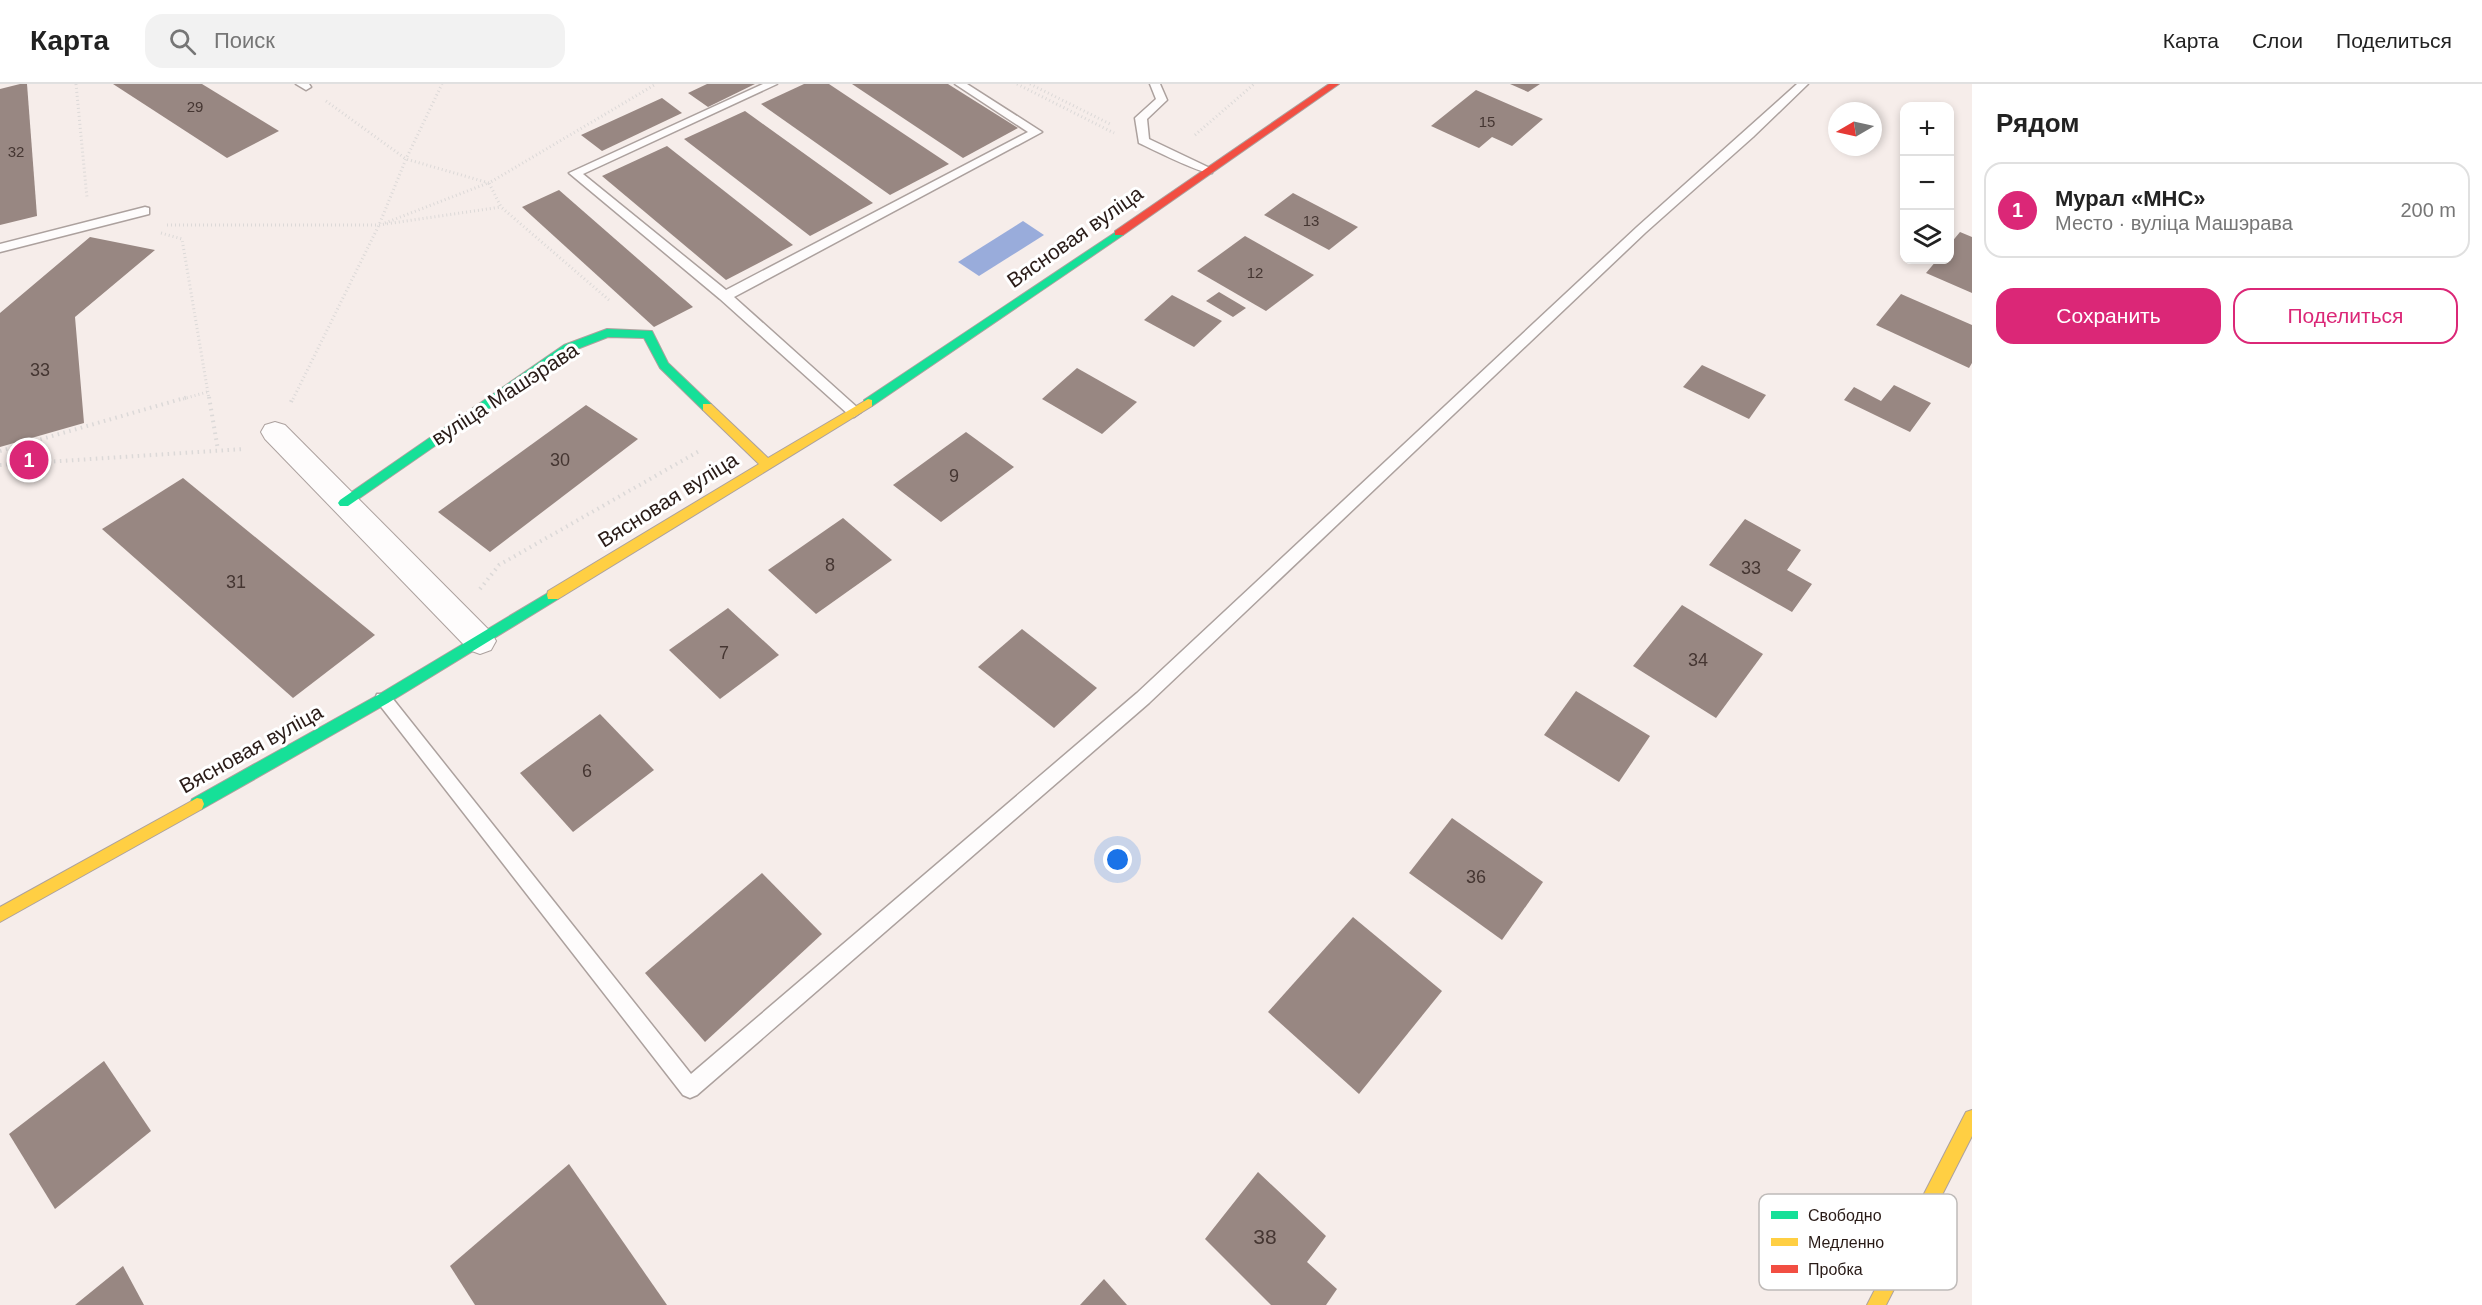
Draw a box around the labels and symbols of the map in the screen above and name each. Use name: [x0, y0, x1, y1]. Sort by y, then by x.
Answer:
house number: 29: [187, 98, 203, 115]
north arrow: [1828, 102, 1882, 156]
house number: 15: [1479, 113, 1495, 130]
house number: 32: [8, 143, 24, 160]
street label: Вясновая вуліца: [1003, 181, 1147, 292]
house number: 13: [1303, 212, 1319, 229]
house number: 12: [1247, 264, 1263, 281]
street label: вуліца Машэрава: [427, 337, 583, 450]
house number: 33: [30, 360, 50, 380]
pin: 1: [9, 438, 48, 482]
street label: Вясновая вуліца: [594, 447, 742, 552]
house number: 30: [550, 450, 570, 470]
house number: 9: [949, 466, 959, 486]
house number: 8: [825, 555, 835, 575]
house number: 33: [1741, 558, 1761, 578]
house number: 31: [226, 572, 246, 592]
house number: 7: [719, 643, 729, 663]
house number: 34: [1688, 650, 1708, 670]
street label: Вясновая вуліца: [175, 700, 327, 797]
house number: 6: [582, 761, 592, 781]
your location: [1103, 845, 1132, 874]
house number: 36: [1466, 867, 1486, 887]
legend: [1759, 1194, 1957, 1290]
text: Свободно: [1808, 1207, 1882, 1224]
house number: 38: [1253, 1225, 1277, 1248]
text: Медленно: [1808, 1234, 1884, 1251]
text: Пробка: [1808, 1261, 1863, 1278]

